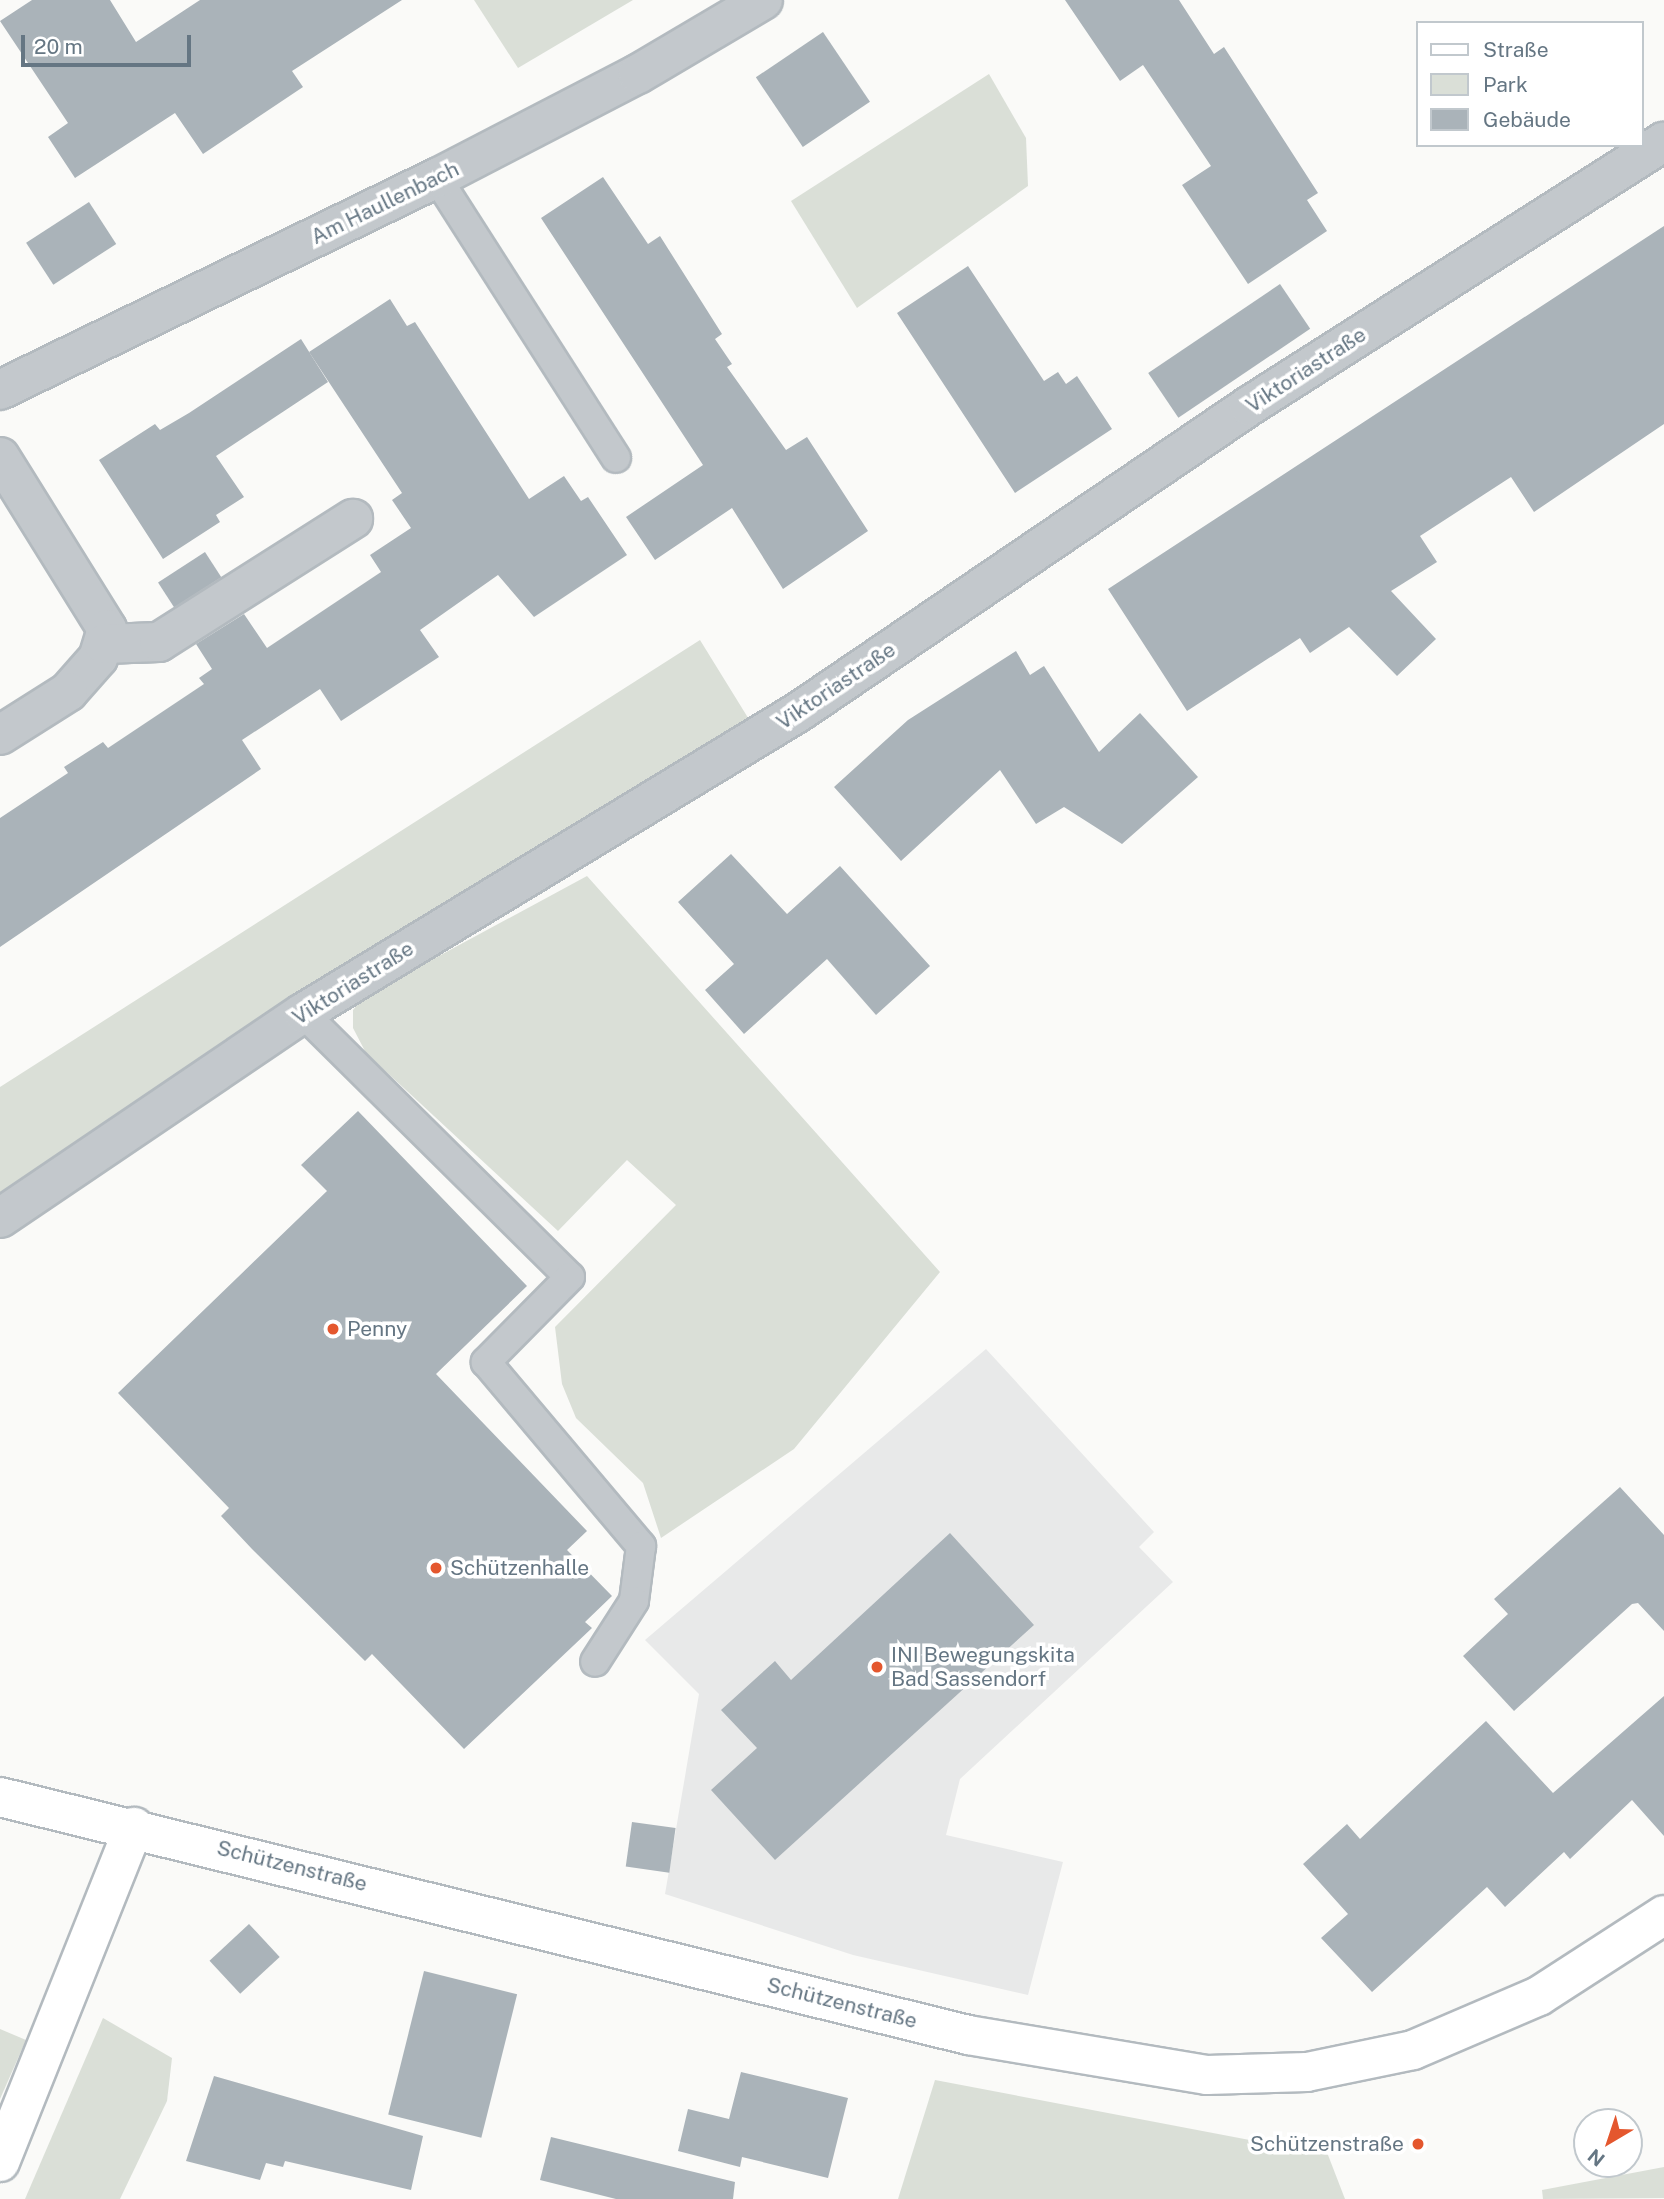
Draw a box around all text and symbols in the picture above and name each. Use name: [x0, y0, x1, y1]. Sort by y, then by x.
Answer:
scale bar: [24, 21, 194, 65]
legend: [1416, 21, 1643, 147]
text: 20 m: [34, 34, 83, 59]
text: Straße: [1483, 37, 1549, 62]
text: Park: [1483, 72, 1528, 97]
text: Gebäude: [1483, 107, 1571, 132]
street label: Am Haullenbach: [307, 156, 463, 250]
street label: Viktoriastraße: [1241, 322, 1371, 418]
street label: Viktoriastraße: [772, 637, 900, 735]
street label: Viktoriastraße: [288, 936, 418, 1030]
place label: Penny: [347, 1316, 407, 1342]
marker: Penny: [325, 1321, 341, 1337]
place label: Schützenhalle: [450, 1555, 589, 1581]
marker: Schützenhalle: [428, 1560, 444, 1576]
place label: INI Bewegungskita Bad Sassendorf: [891, 1642, 1075, 1692]
marker: INI Bewegungskita Bad Sassendorf: [869, 1659, 885, 1675]
street label: Schützenstraße: [214, 1835, 370, 1897]
street label: Schützenstraße: [764, 1972, 920, 2034]
north arrow: [1573, 2108, 1643, 2178]
place label: Schützenstraße: [1250, 2131, 1404, 2157]
marker: Schützenstraße: [1410, 2136, 1426, 2152]
text: N: [1583, 2145, 1609, 2171]

